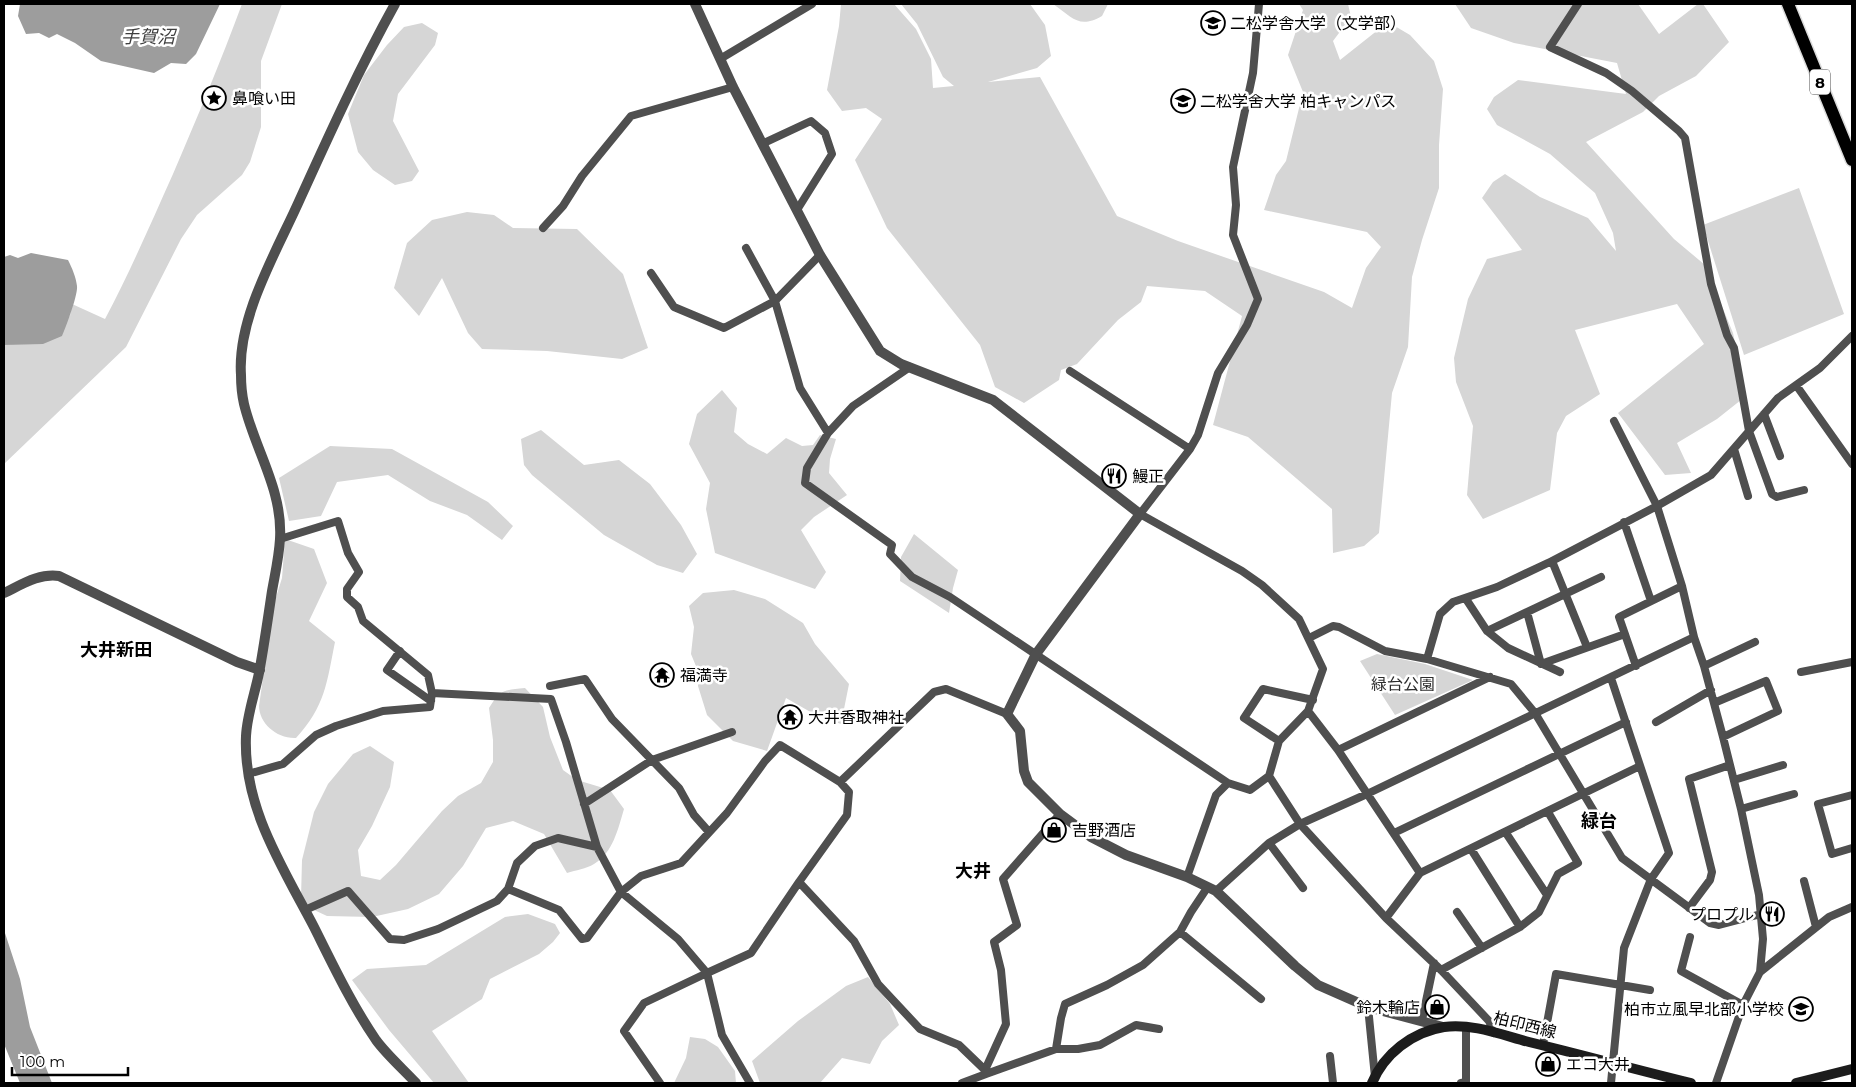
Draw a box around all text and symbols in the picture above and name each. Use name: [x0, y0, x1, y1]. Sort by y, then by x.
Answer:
school or university icon: 二松学舎大学（文学部）: [1200, 10, 1226, 36]
place label: 二松学舎大学（文学部）: [1230, 14, 1406, 33]
water label: 手賀沼: [121, 26, 178, 48]
road number: 8: [1810, 70, 1830, 94]
place icon: 鼻喰い田: [201, 85, 227, 111]
school or university icon: 二松学舍大学 柏キャンパス: [1170, 88, 1196, 114]
place label: 鼻喰い田: [232, 89, 296, 108]
place label: 二松学舍大学 柏キャンパス: [1200, 92, 1396, 111]
restaurant icon: 鰻正: [1101, 463, 1127, 489]
place label: 鰻正: [1132, 467, 1164, 486]
district label: 大井新田: [80, 639, 152, 661]
temple icon: 福満寺: [649, 662, 675, 688]
place label: 福満寺: [680, 666, 728, 685]
park label: 緑台公園: [1371, 675, 1435, 694]
temple icon: 大井香取神社: [777, 704, 803, 730]
place label: 大井香取神社: [808, 708, 904, 727]
district label: 緑台: [1581, 810, 1617, 832]
shop icon: 吉野酒店: [1041, 817, 1067, 843]
place label: 吉野酒店: [1072, 821, 1136, 840]
district label: 大井: [955, 860, 991, 882]
restaurant icon: プロプル: [1759, 901, 1785, 927]
place label: プロプル: [1690, 905, 1754, 924]
shop icon: 鈴木輪店: [1424, 994, 1450, 1020]
school or university icon: 柏市立風早北部小学校: [1788, 996, 1814, 1022]
place label: 鈴木輪店: [1356, 998, 1420, 1017]
place label: 柏市立風早北部小学校: [1624, 1000, 1784, 1019]
street label: 柏印西線: [1492, 1008, 1558, 1042]
scale bar: [12, 1044, 129, 1076]
shop icon: エコ大井: [1535, 1051, 1561, 1077]
text: 100 m: [20, 1052, 65, 1071]
place label: エコ大井: [1566, 1055, 1630, 1074]

